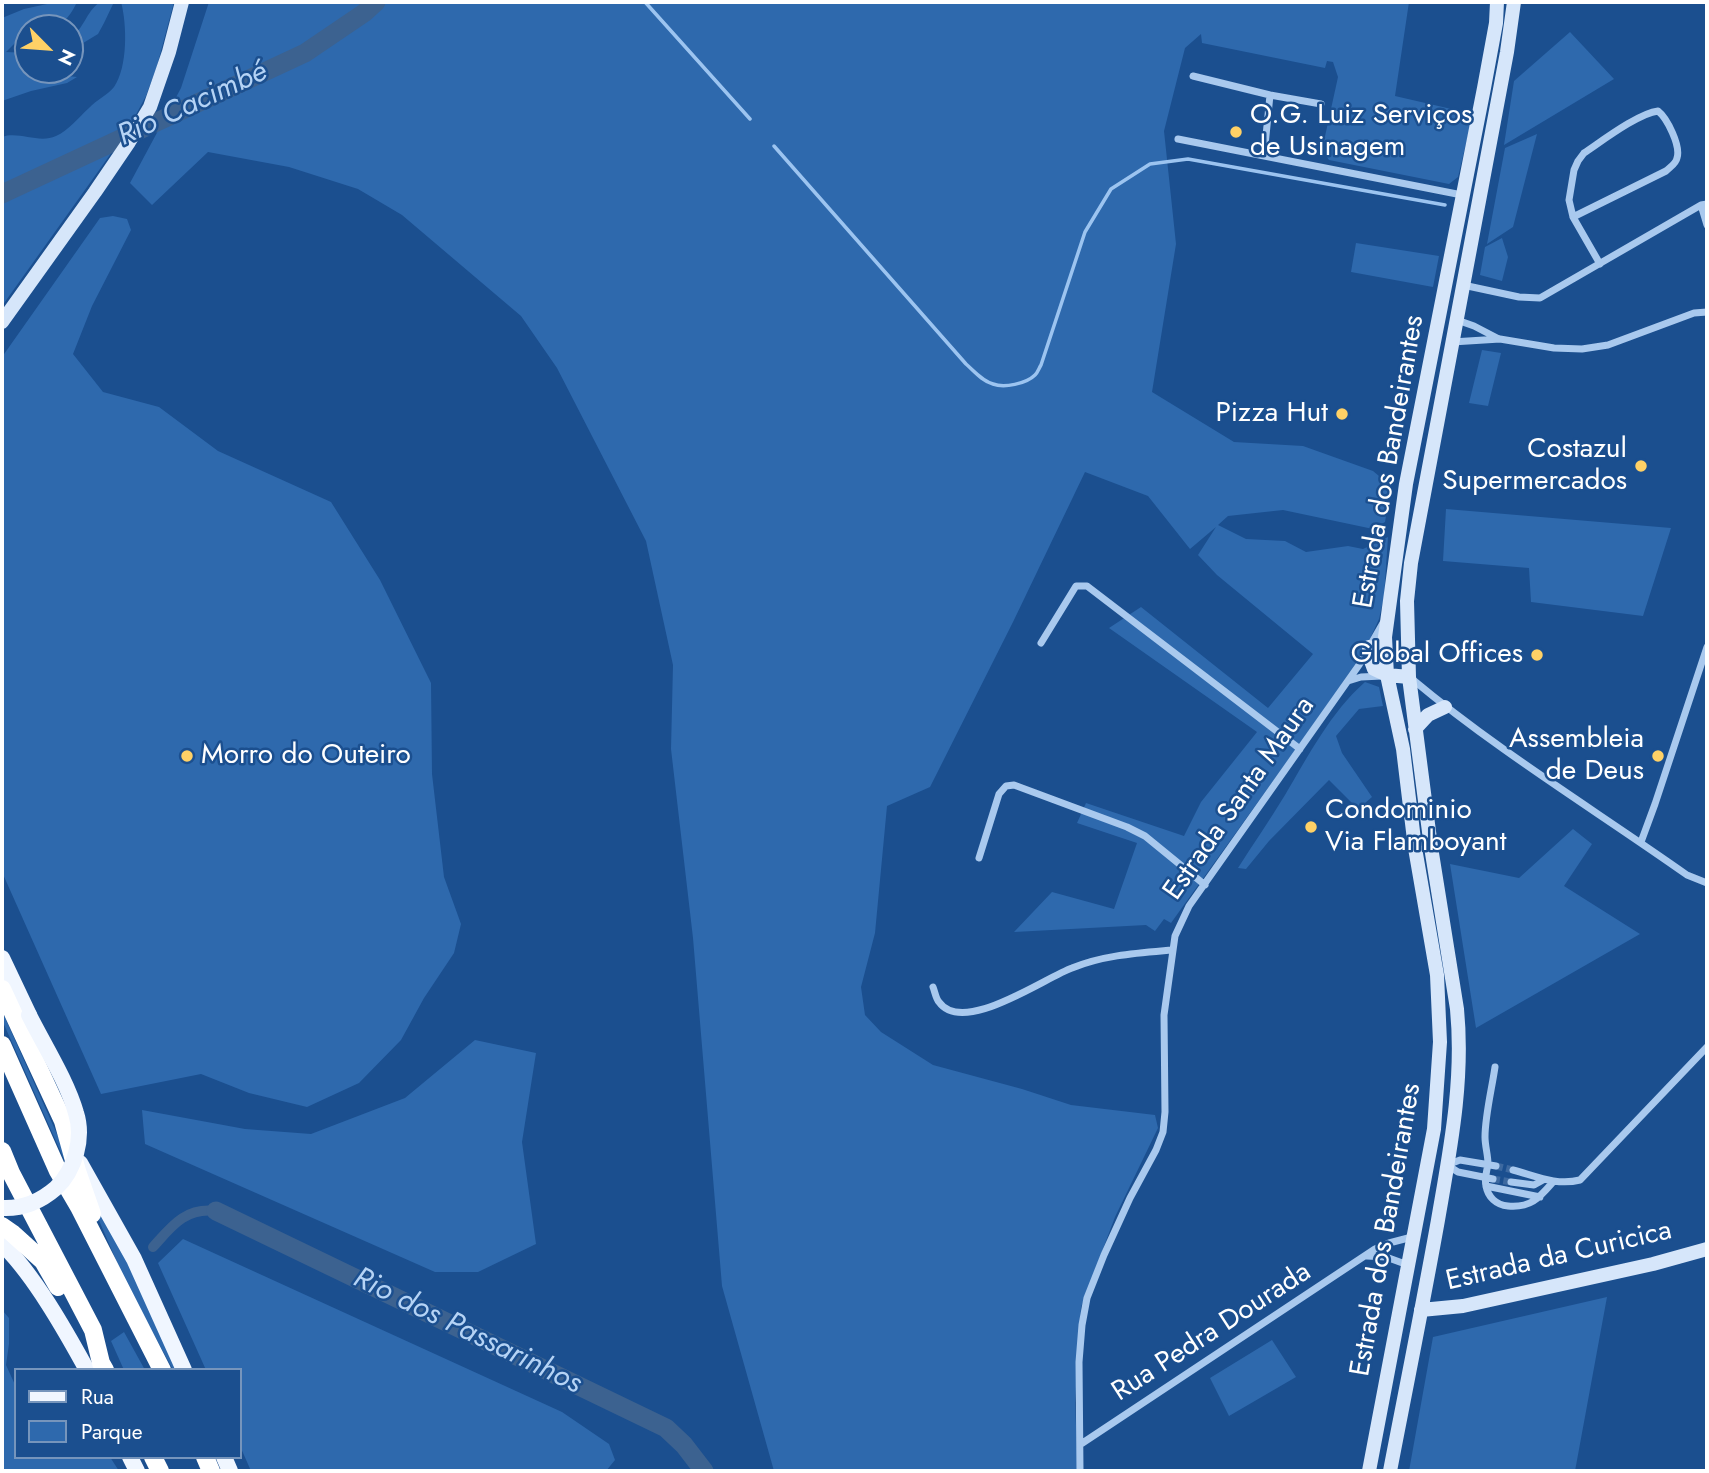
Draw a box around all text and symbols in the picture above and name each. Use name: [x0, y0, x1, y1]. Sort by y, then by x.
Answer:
north arrow: [14, 14, 84, 84]
text: N: [51, 45, 82, 70]
water label: Rio Cacimbé: [112, 55, 274, 155]
place label: O.G. Luiz Serviços de Usinagem: [1250, 99, 1472, 165]
marker: O.G. Luiz Serviços de Usinagem: [1228, 124, 1244, 140]
street label: Estrada dos Bandeirantes: [1348, 313, 1432, 611]
place label: Pizza Hut: [1215, 397, 1328, 431]
marker: Pizza Hut: [1334, 406, 1350, 422]
place label: Costazul Supermercados: [1442, 433, 1627, 499]
marker: Costazul Supermercados: [1633, 458, 1649, 474]
place label: Global Offices: [1351, 638, 1523, 672]
marker: Global Offices: [1529, 647, 1545, 663]
street label: Estrada Santa Maura: [1157, 691, 1323, 907]
place label: Assembleia de Deus: [1509, 723, 1644, 789]
place label: Morro do Outeiro: [201, 739, 411, 773]
marker: Morro do Outeiro: [179, 748, 195, 764]
marker: Assembleia de Deus: [1650, 748, 1666, 764]
place label: Condominio Via Flamboyant: [1325, 794, 1506, 860]
marker: Condominio Via Flamboyant: [1303, 819, 1319, 835]
street label: Estrada dos Bandeirantes: [1345, 1081, 1429, 1379]
street label: Estrada da Curicica: [1443, 1215, 1675, 1299]
street label: Rua Pedra Dourada: [1106, 1256, 1318, 1410]
water label: Rio dos Passarinhos: [347, 1261, 587, 1403]
legend: [14, 1368, 242, 1459]
text: Rua: [81, 1382, 114, 1412]
text: Parque: [81, 1417, 143, 1447]

